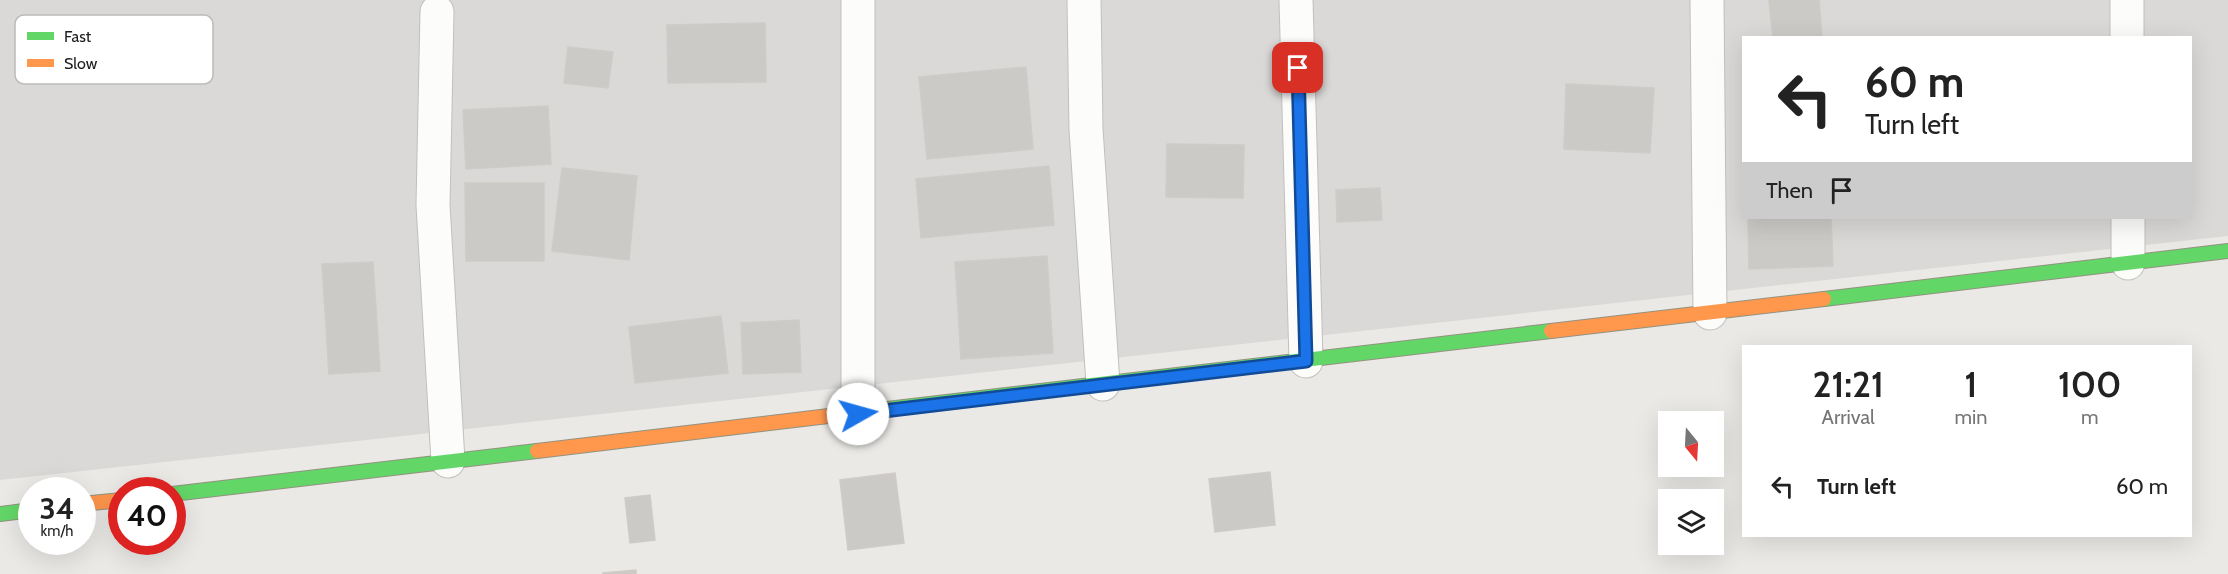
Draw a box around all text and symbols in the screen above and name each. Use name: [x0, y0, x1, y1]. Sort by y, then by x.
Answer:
legend: [15, 15, 213, 84]
text: Fast: [64, 27, 92, 46]
pin: [1272, 42, 1323, 93]
icon: arrive: [1281, 51, 1314, 84]
text: Slow: [64, 54, 98, 73]
text: 60 m: [1865, 56, 1964, 108]
icon: left: [1766, 60, 1844, 138]
text: Turn left: [1865, 108, 1959, 141]
icon: arrive: [1825, 174, 1858, 207]
text: Then: [1766, 177, 1813, 204]
text: 21:21: [1813, 362, 1884, 406]
text: 1: [1965, 362, 1977, 406]
text: 100: [2058, 362, 2121, 406]
position arrow: [826, 382, 890, 446]
text: Arrival: [1822, 405, 1875, 429]
text: min: [1954, 405, 1987, 429]
text: m: [2081, 405, 2098, 429]
north arrow: [1658, 411, 1724, 477]
map controls: [1658, 411, 1724, 555]
icon: left: [1766, 470, 1799, 503]
text: Turn left: [1817, 473, 1896, 500]
text: 60 m: [2116, 473, 2168, 500]
speed limit sign: 40: [108, 477, 186, 555]
button: layers: [1658, 489, 1724, 555]
text: 34: [40, 490, 74, 527]
text: km/h: [41, 522, 73, 540]

